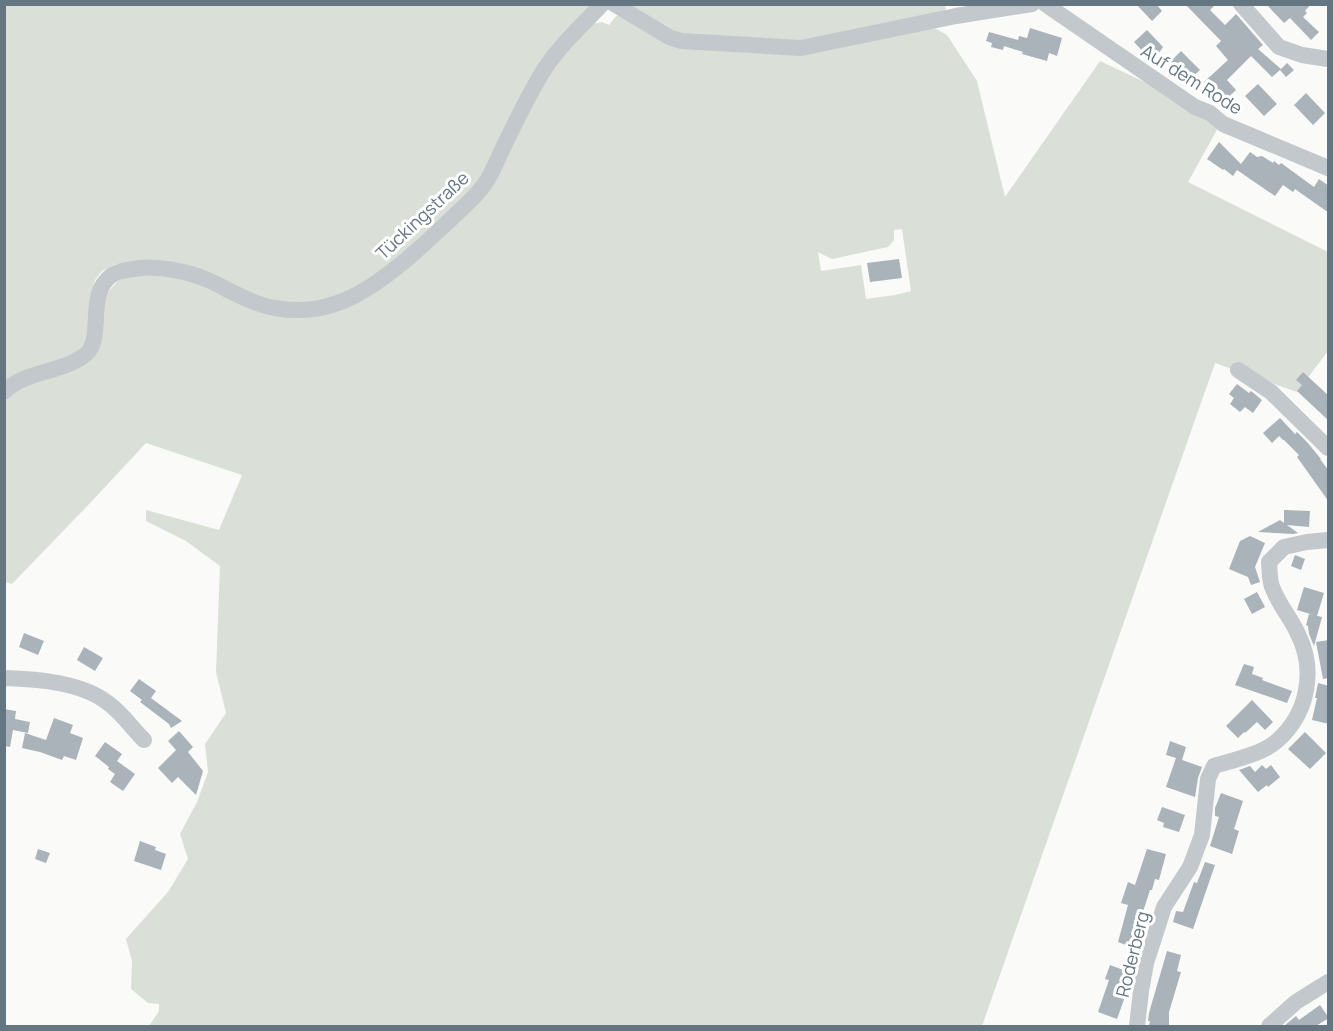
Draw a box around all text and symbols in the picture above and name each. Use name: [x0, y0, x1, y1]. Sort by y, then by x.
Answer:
street label: Auf dem Rode: [1137, 38, 1247, 120]
street label: Tückingstraße: [370, 166, 474, 264]
street label: Roderberg: [1110, 909, 1154, 999]

